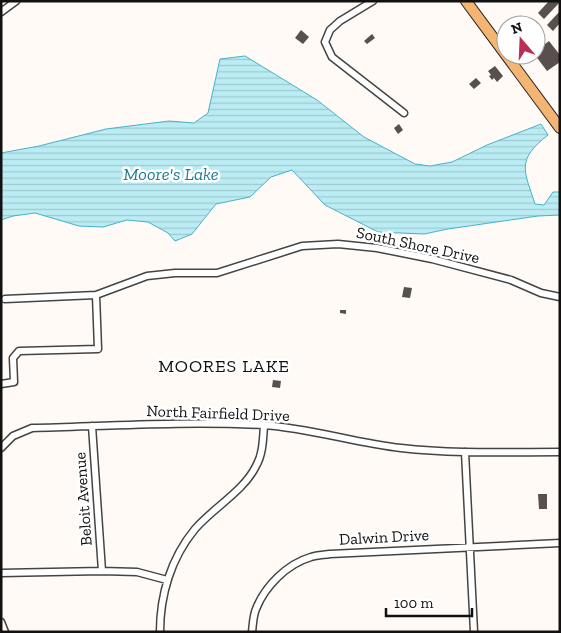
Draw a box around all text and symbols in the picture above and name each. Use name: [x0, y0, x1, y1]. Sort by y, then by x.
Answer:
north arrow: [496, 15, 546, 65]
text: N: [509, 18, 525, 38]
water label: Moore's Lake: [123, 163, 219, 185]
street label: South Shore Drive: [355, 223, 481, 267]
district label: MOORES LAKE: [158, 355, 290, 377]
street label: North Fairfield Drive: [146, 401, 290, 425]
street label: Beloit Avenue: [70, 451, 96, 547]
street label: Dalwin Drive: [338, 525, 430, 549]
scale bar: [386, 586, 472, 618]
text: 100 m: [394, 594, 433, 612]

